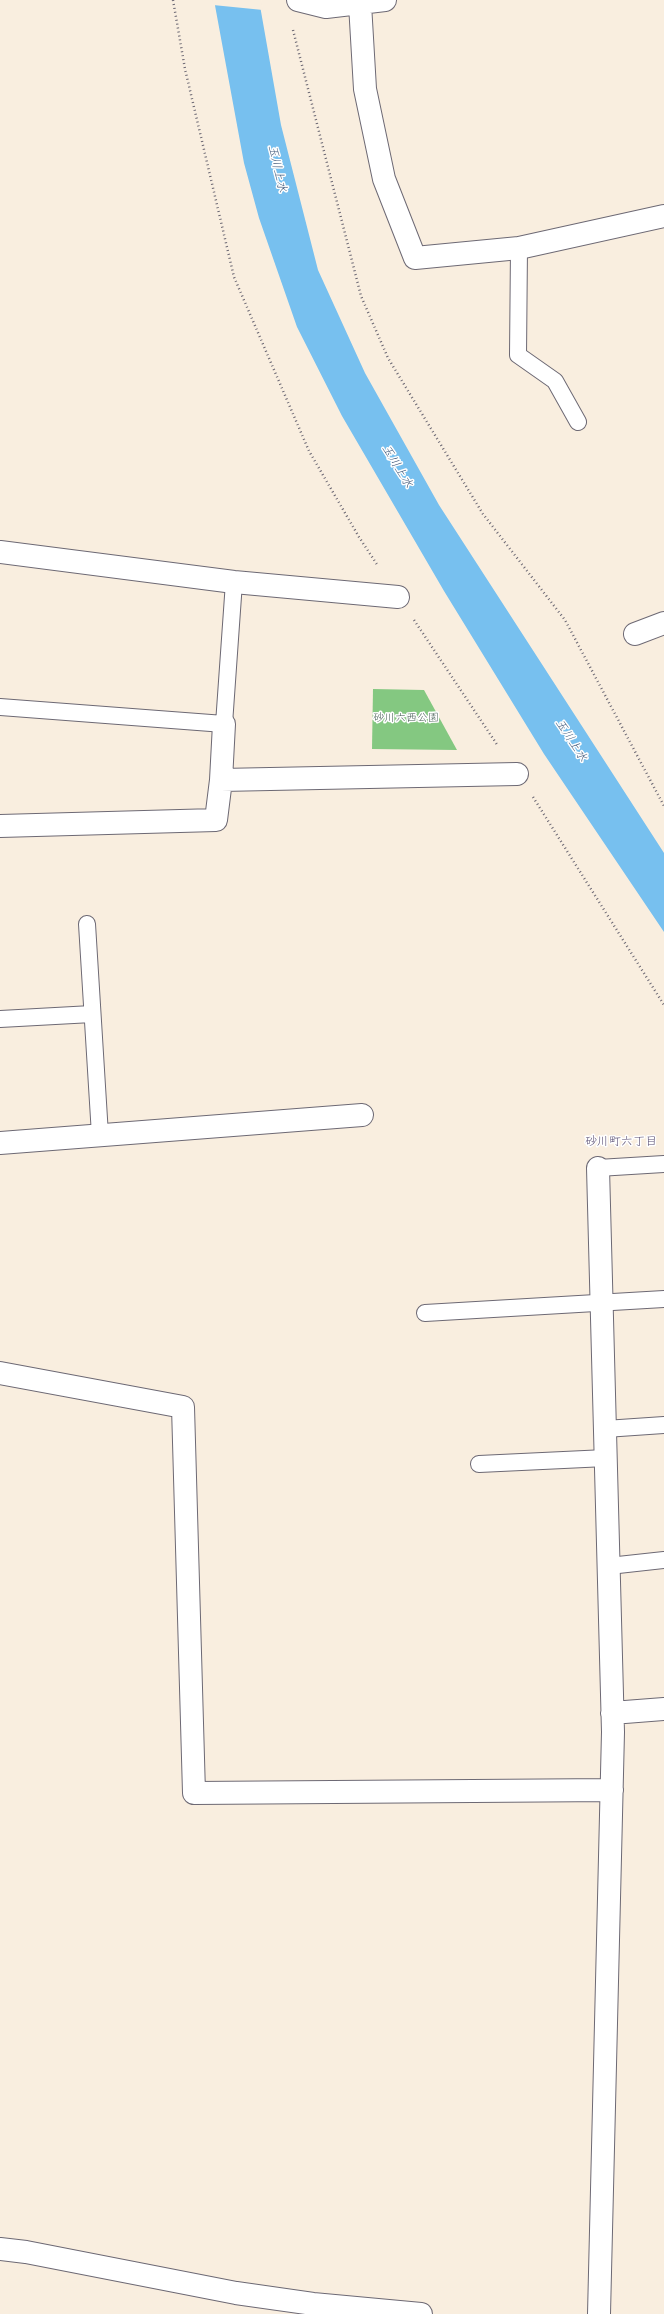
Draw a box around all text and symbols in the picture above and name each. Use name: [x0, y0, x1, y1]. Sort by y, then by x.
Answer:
water label: 玉川上水: [264, 144, 288, 194]
water label: 玉川上水: [377, 443, 415, 491]
park label: 砂川六西公園: [373, 712, 439, 726]
water label: 玉川上水: [551, 717, 589, 765]
district label: 砂川町六丁目: [585, 1136, 657, 1150]

